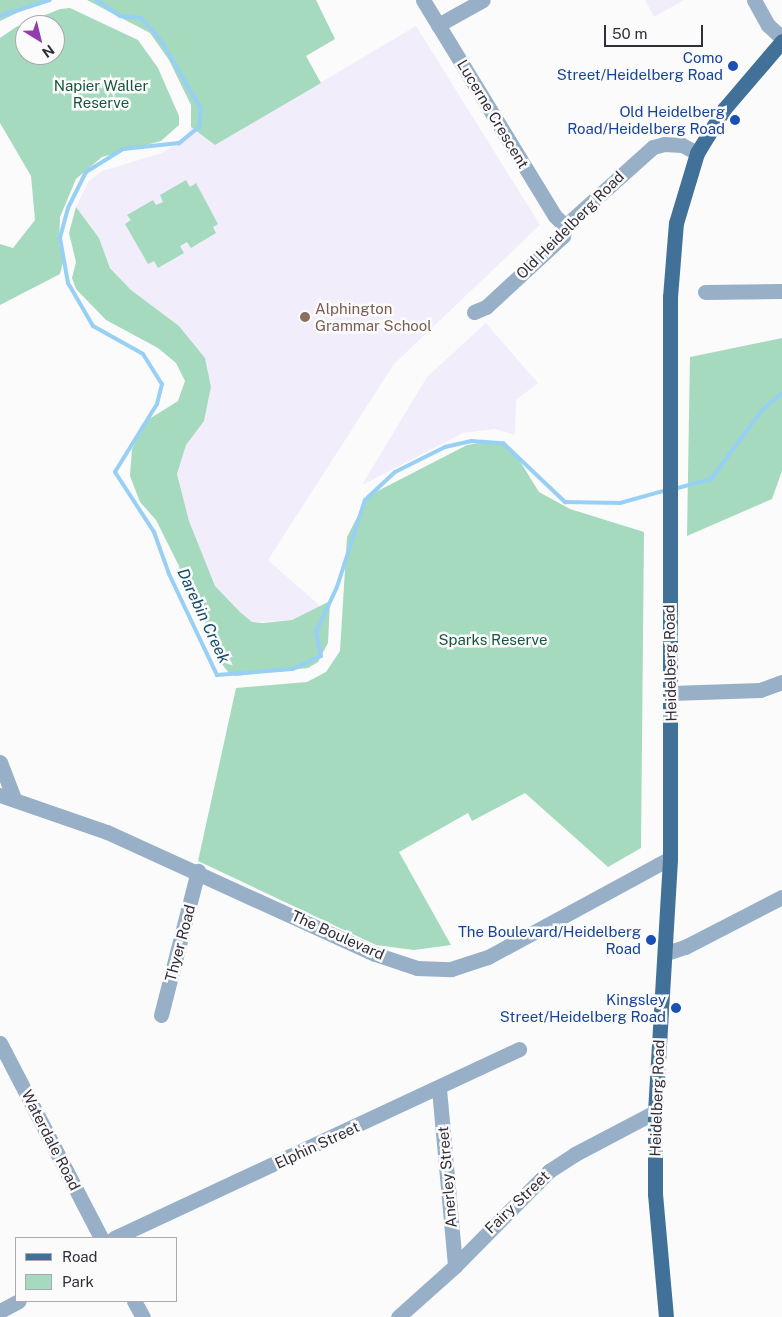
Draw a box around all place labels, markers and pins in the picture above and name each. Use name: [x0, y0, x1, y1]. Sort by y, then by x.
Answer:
place label: Como Street/Heidelberg Road: [557, 48, 723, 83]
marker: Como Street/Heidelberg Road: [727, 60, 739, 72]
place label: Old Heidelberg Road/Heidelberg Road: [567, 102, 725, 137]
marker: Old Heidelberg Road/Heidelberg Road: [729, 114, 741, 126]
place label: Alphington Grammar School: [315, 299, 432, 334]
marker: Alphington Grammar School: [299, 311, 311, 323]
place label: The Boulevard/Heidelberg Road: [458, 922, 641, 957]
marker: The Boulevard/Heidelberg Road: [645, 934, 657, 946]
place label: Kingsley Street/Heidelberg Road: [500, 990, 666, 1025]
marker: Kingsley Street/Heidelberg Road: [670, 1002, 682, 1014]

